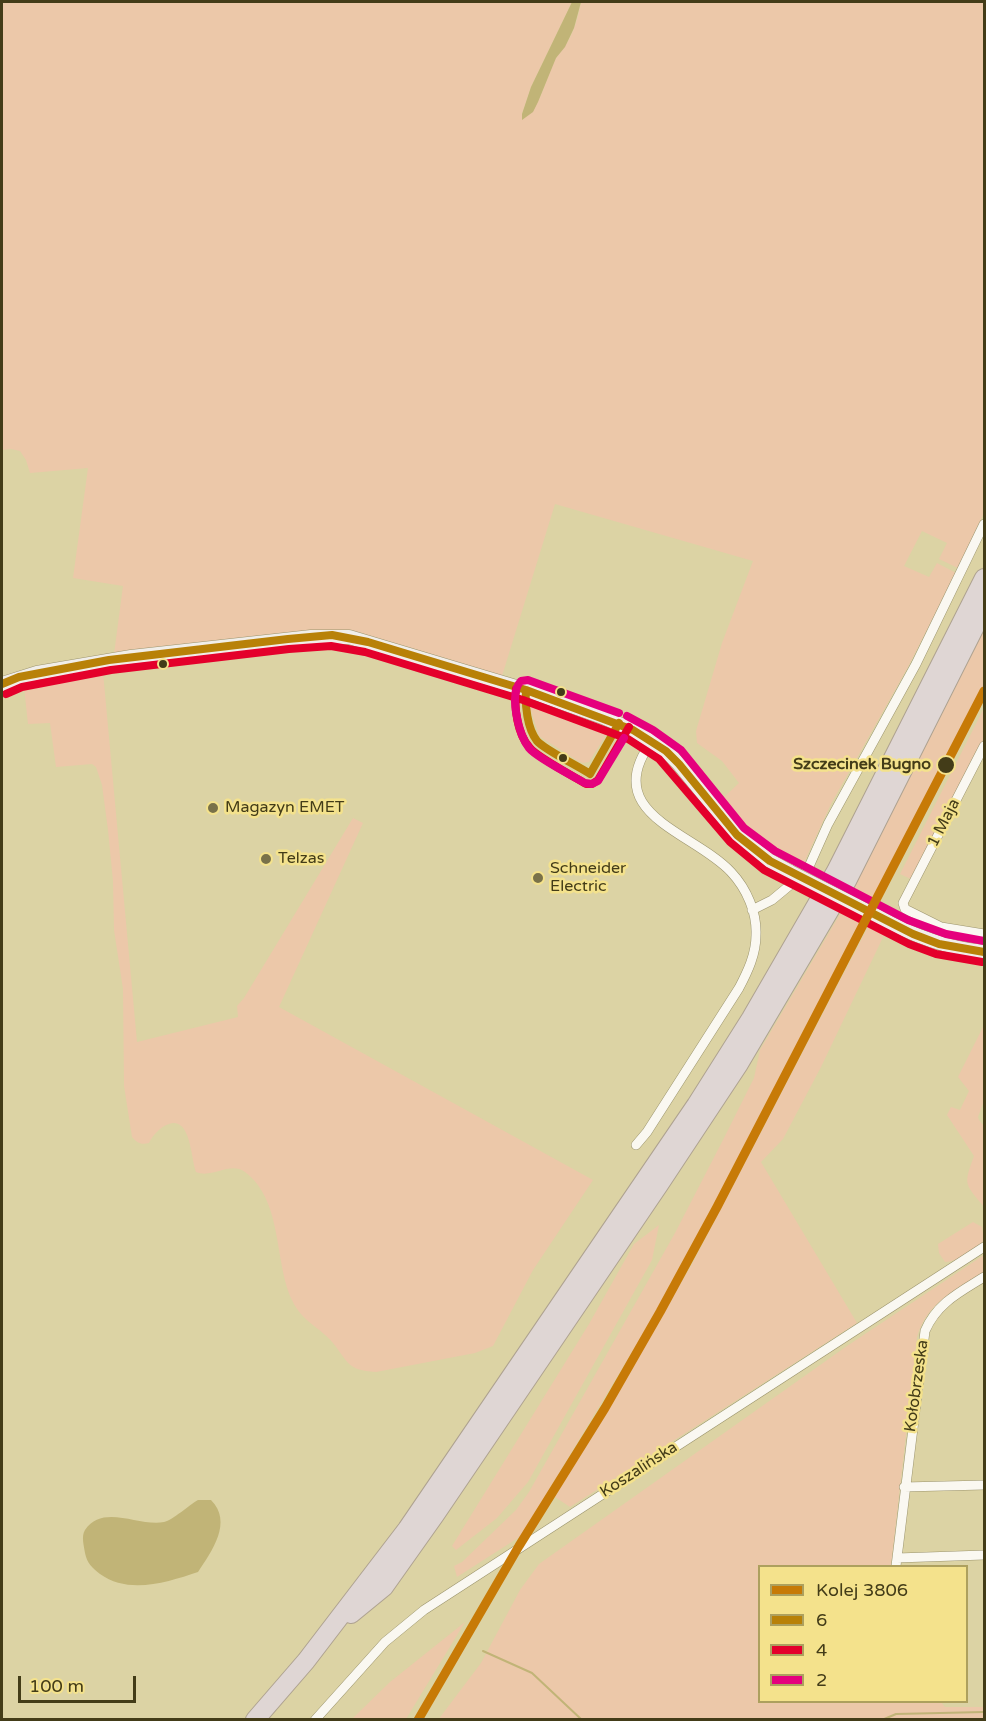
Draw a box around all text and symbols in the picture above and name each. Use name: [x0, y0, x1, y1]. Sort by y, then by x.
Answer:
unlabelled marker: [157, 658, 169, 670]
unlabelled marker: [555, 686, 567, 698]
unlabelled marker: [557, 752, 569, 764]
place label: Szczecinek Bugno: [793, 755, 931, 775]
marker: Szczecinek Bugno: [936, 755, 956, 775]
street label: 1 Maja: [924, 796, 964, 850]
place label: Magazyn EMET: [225, 798, 345, 818]
marker: Magazyn EMET: [206, 801, 220, 815]
place label: Telzas: [278, 849, 324, 869]
marker: Telzas: [259, 852, 273, 866]
place label: Schneider Electric: [550, 859, 626, 897]
marker: Schneider Electric: [531, 871, 545, 885]
street label: Kołobrzeska: [901, 1339, 933, 1433]
street label: Koszalińska: [597, 1438, 681, 1502]
legend: [758, 1565, 968, 1703]
text: Kolej 3806: [816, 1579, 908, 1601]
text: 6: [816, 1609, 827, 1631]
text: 4: [816, 1639, 827, 1661]
scale bar: [21, 1664, 140, 1702]
text: 2: [816, 1669, 827, 1691]
text: 100 m: [29, 1675, 84, 1697]

